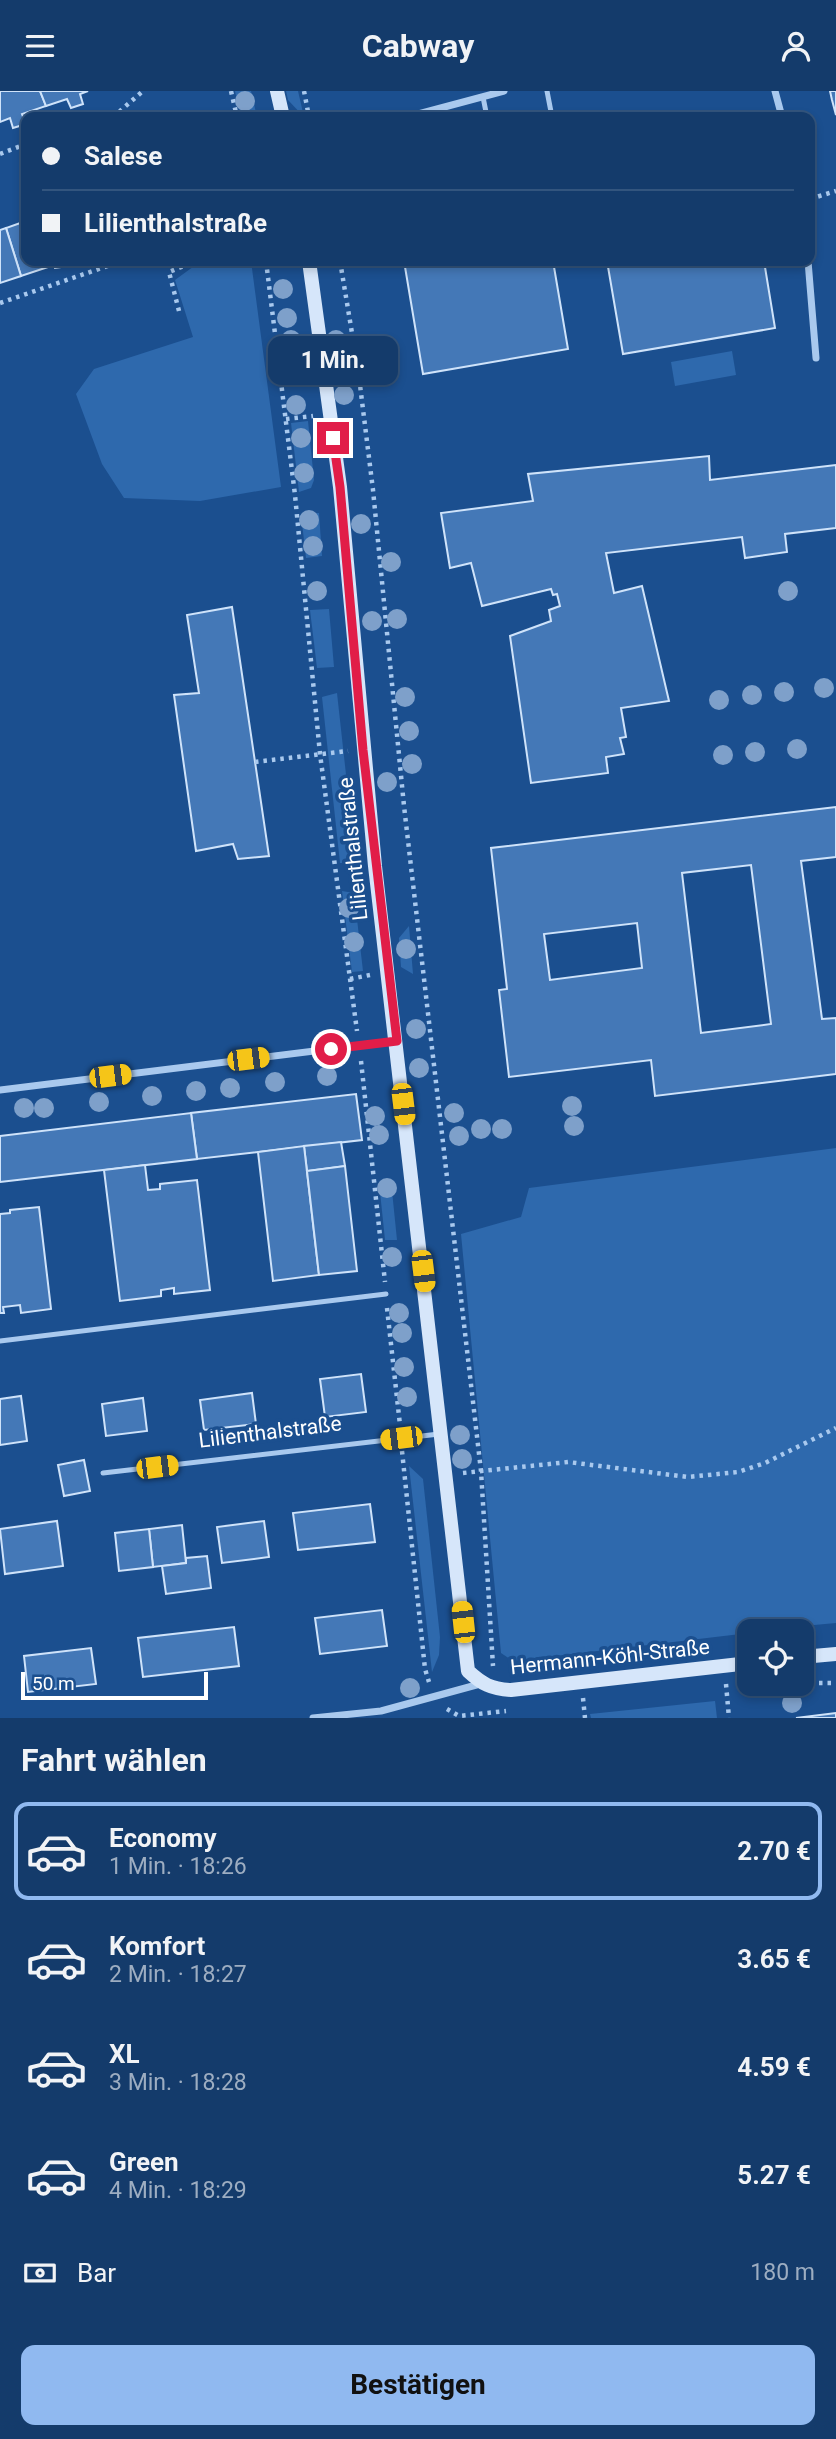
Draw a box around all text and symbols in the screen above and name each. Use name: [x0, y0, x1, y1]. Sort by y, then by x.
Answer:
icon: menu: [21, 27, 59, 65]
text: Cabway: [362, 27, 474, 65]
icon: person: [777, 27, 815, 65]
text: Salese: [84, 141, 162, 171]
text: Lilienthalstraße: [84, 208, 267, 238]
callout: 1 Min.: [268, 337, 398, 385]
text: 1 Min.: [301, 347, 365, 374]
route end: [317, 422, 349, 454]
street label: Lilienthalstraße: [334, 776, 372, 922]
route start: [315, 1033, 347, 1065]
car: [226, 1046, 271, 1072]
car: [88, 1063, 133, 1089]
car: [391, 1082, 416, 1126]
car: [411, 1249, 436, 1293]
street label: Lilienthalstraße: [197, 1411, 343, 1453]
car: [379, 1425, 424, 1451]
car: [135, 1454, 180, 1480]
car: [451, 1600, 476, 1644]
map controls: [737, 1619, 814, 1696]
button: locate: [737, 1619, 814, 1696]
street label: Hermann-Köhl-Straße: [509, 1635, 711, 1679]
scale bar: [21, 1669, 208, 1701]
text: 50 m: [32, 1672, 75, 1695]
text: Fahrt wählen: [21, 1741, 207, 1779]
icon: car: [25, 1820, 88, 1883]
text: Economy: [109, 1823, 216, 1853]
text: 2.70 €: [737, 1836, 811, 1866]
text: 1 Min. · 18:26: [109, 1853, 247, 1880]
icon: car: [25, 1928, 88, 1991]
text: Komfort: [109, 1931, 205, 1961]
text: 3.65 €: [737, 1944, 811, 1974]
text: 2 Min. · 18:27: [109, 1961, 247, 1988]
icon: car: [25, 2036, 88, 2099]
text: XL: [109, 2039, 140, 2069]
text: 4.59 €: [737, 2052, 811, 2082]
text: 3 Min. · 18:28: [109, 2069, 247, 2096]
icon: car: [25, 2144, 88, 2207]
text: Green: [109, 2147, 179, 2177]
text: 5.27 €: [737, 2160, 811, 2190]
text: 4 Min. · 18:29: [109, 2177, 247, 2204]
icon: cash: [21, 2254, 59, 2292]
text: Bar: [77, 2258, 116, 2288]
text: 180 m: [750, 2259, 815, 2286]
button: Bestätigen: [21, 2345, 815, 2425]

